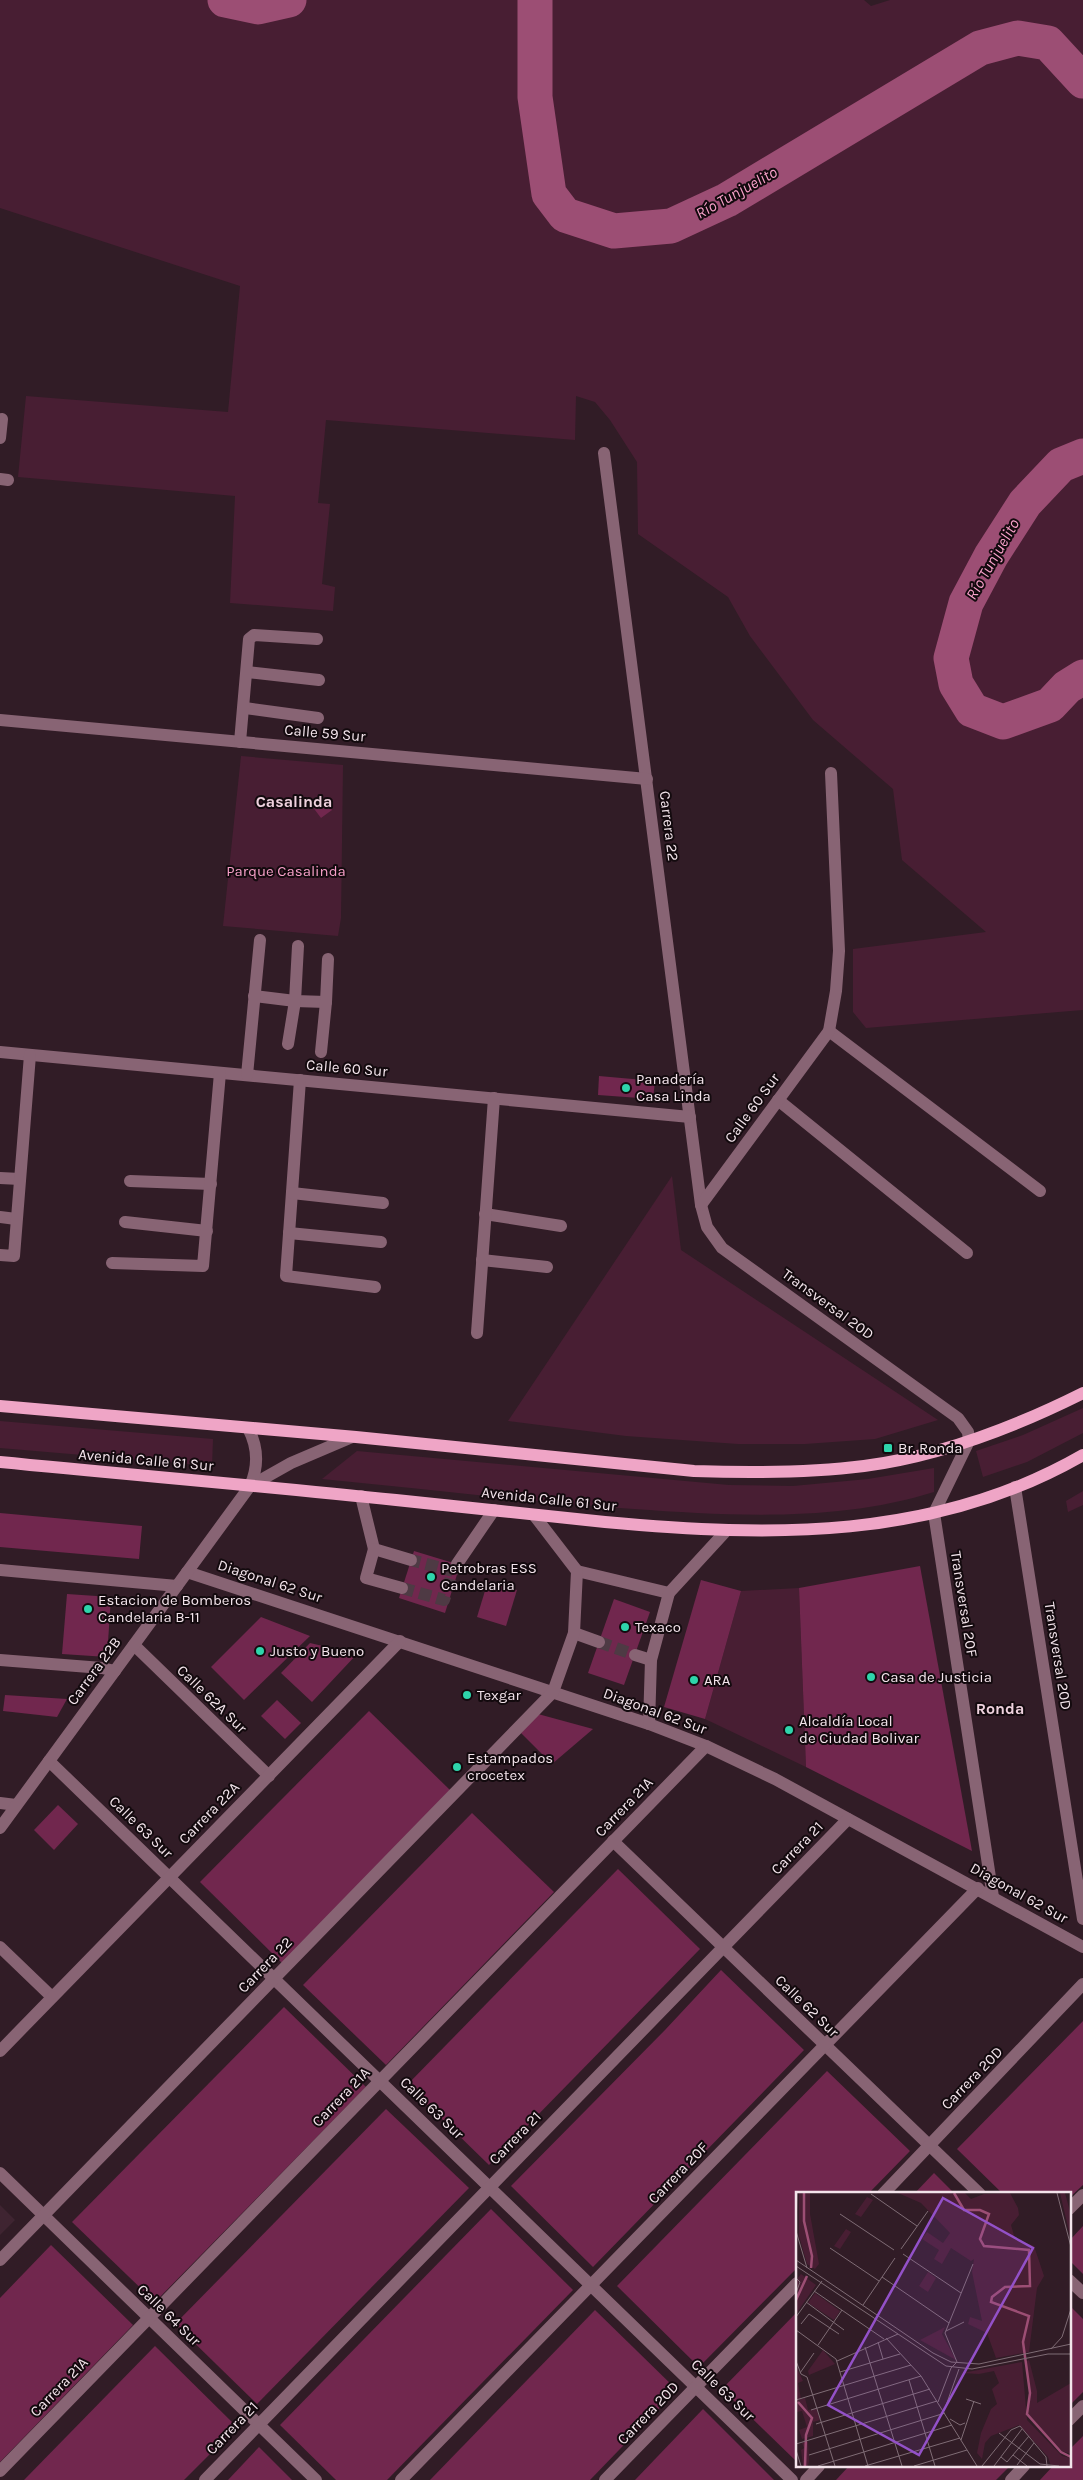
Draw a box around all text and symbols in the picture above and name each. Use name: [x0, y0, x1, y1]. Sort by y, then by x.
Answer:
water label: Río Tunjuelito: [692, 162, 780, 223]
water label: Río Tunjuelito: [962, 515, 1023, 603]
street label: Calle 59 Sur: [284, 720, 367, 746]
street label: Carrera 22: [656, 790, 682, 862]
district label: Casalinda: [256, 792, 332, 811]
park label: Parque Casalinda: [226, 862, 346, 880]
street label: Calle 60 Sur: [305, 1055, 389, 1081]
street label: Calle 60 Sur: [721, 1069, 784, 1146]
place label: Panadería Casa Linda: [636, 1070, 711, 1105]
marker: Panadería Casa Linda: [620, 1082, 632, 1094]
street label: Transversal 20D: [779, 1265, 877, 1343]
place label: Br. Ronda: [898, 1439, 963, 1457]
marker: Br. Ronda: [882, 1442, 894, 1454]
street label: Avenida Calle 61 Sur: [78, 1445, 215, 1475]
street label: Avenida Calle 61 Sur: [481, 1483, 618, 1515]
street label: Transversal 20F: [947, 1550, 981, 1658]
street label: Diagonal 62 Sur: [215, 1556, 325, 1607]
place label: Petrobras ESS Candelaria: [441, 1559, 537, 1594]
marker: Petrobras ESS Candelaria: [425, 1571, 437, 1583]
place label: Estacion de Bomberos Candelaria B-11: [98, 1591, 251, 1626]
street label: Transversal 20D: [1041, 1601, 1075, 1711]
marker: Estacion de Bomberos Candelaria B-11: [82, 1603, 94, 1615]
place label: Texaco: [635, 1618, 681, 1636]
marker: Texaco: [619, 1621, 631, 1633]
street label: Carrera 22B: [63, 1633, 125, 1709]
place label: Justo y Bueno: [270, 1642, 364, 1660]
marker: Justo y Bueno: [254, 1645, 266, 1657]
street label: Calle 62A Sur: [173, 1661, 251, 1737]
place label: Casa de Justicia: [881, 1668, 992, 1686]
place label: ARA: [704, 1671, 731, 1689]
marker: Casa de Justicia: [865, 1671, 877, 1683]
marker: ARA: [688, 1674, 700, 1686]
street label: Diagonal 62 Sur: [601, 1684, 710, 1738]
place label: Texgar: [477, 1686, 521, 1704]
marker: Texgar: [461, 1689, 473, 1701]
district label: Ronda: [976, 1699, 1024, 1718]
place label: Alcaldía Local de Ciudad Bolivar: [799, 1712, 919, 1747]
marker: Alcaldía Local de Ciudad Bolivar: [783, 1724, 795, 1736]
place label: Estampados crocetex: [467, 1749, 553, 1784]
marker: Estampados crocetex: [451, 1761, 463, 1773]
street label: Carrera 21A: [591, 1773, 657, 1840]
street label: Carrera 22A: [175, 1778, 243, 1848]
street label: Calle 63 Sur: [105, 1792, 177, 1862]
street label: Carrera 21: [767, 1818, 827, 1878]
street label: Diagonal 62 Sur: [967, 1859, 1071, 1928]
street label: Carrera 22: [234, 1933, 296, 1997]
street label: Calle 62 Sur: [771, 1971, 843, 2041]
street label: Carrera 20D: [937, 2043, 1007, 2113]
street label: Carrera 21A: [308, 2063, 374, 2130]
street label: Calle 63 Sur: [396, 2073, 468, 2143]
street label: Carrera 21: [485, 2108, 545, 2168]
street label: Carrera 20F: [644, 2138, 712, 2208]
inset map: [796, 2192, 1070, 2468]
street label: Calle 64 Sur: [134, 2280, 205, 2350]
street label: Carrera 21A: [26, 2353, 92, 2420]
street label: Calle 63 Sur: [687, 2355, 759, 2425]
street label: Carrera 20D: [613, 2378, 683, 2448]
street label: Carrera 21: [202, 2398, 262, 2458]

